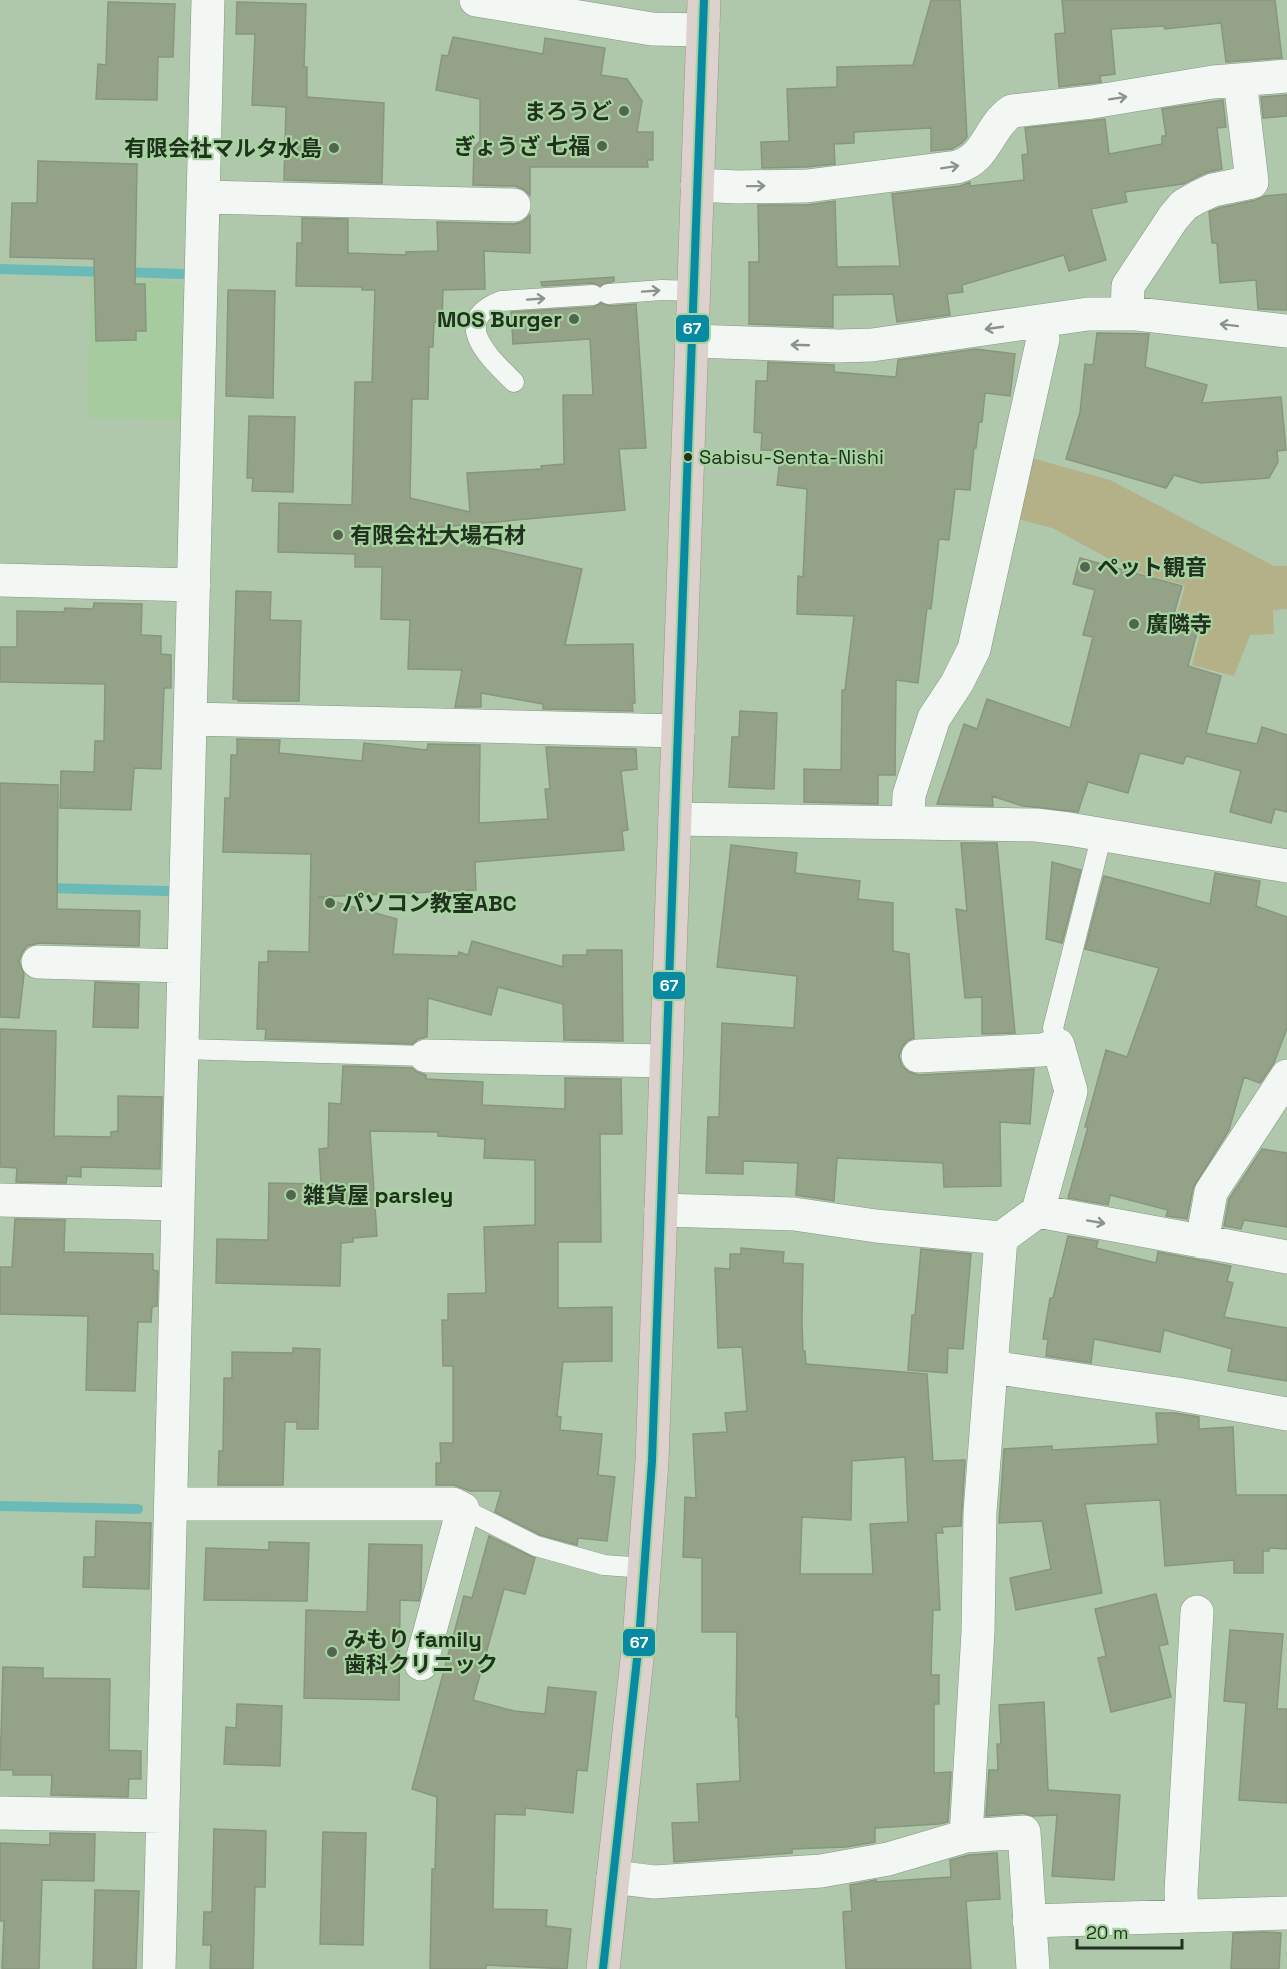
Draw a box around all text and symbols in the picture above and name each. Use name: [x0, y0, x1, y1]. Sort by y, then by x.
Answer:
one-way arrow: [1107, 92, 1127, 103]
place label: まろうど: [524, 97, 612, 125]
marker: まろうど: [617, 104, 631, 118]
place label: ぎょうざ 七福: [454, 132, 590, 160]
place label: 有限会社マルタ水島: [124, 134, 322, 162]
marker: ぎょうざ 七福: [595, 139, 609, 153]
marker: 有限会社マルタ水島: [327, 141, 341, 155]
one-way arrow: [939, 162, 959, 173]
one-way arrow: [745, 181, 765, 192]
one-way arrow: [641, 285, 660, 296]
one-way arrow: [525, 293, 545, 304]
place label: MOS Burger: [437, 305, 562, 333]
marker: MOS Burger: [567, 312, 581, 326]
line badge: 67: [675, 314, 710, 343]
text: 67: [683, 318, 701, 339]
one-way arrow: [1219, 319, 1239, 330]
one-way arrow: [984, 322, 1004, 333]
one-way arrow: [790, 339, 810, 350]
place label: Sabisu-Senta-Nishi: [699, 444, 884, 470]
marker: Sabisu-Senta-Nishi: [682, 451, 694, 463]
place label: 有限会社大場石材: [350, 521, 526, 549]
marker: 有限会社大場石材: [331, 528, 345, 542]
place label: ペット観音: [1097, 553, 1207, 581]
marker: ペット観音: [1078, 560, 1092, 574]
place label: 廣隣寺: [1146, 610, 1212, 638]
marker: 廣隣寺: [1127, 617, 1141, 631]
place label: パソコン教室ABC: [342, 889, 517, 917]
marker: パソコン教室ABC: [323, 896, 337, 910]
line badge: 67: [652, 971, 686, 1000]
text: 67: [660, 975, 678, 996]
place label: 雑貨屋 parsley: [303, 1181, 453, 1209]
marker: 雑貨屋 parsley: [284, 1188, 298, 1202]
one-way arrow: [1086, 1217, 1105, 1228]
place label: みもり family 歯科クリニック: [344, 1625, 498, 1678]
line badge: 67: [622, 1628, 656, 1657]
text: 67: [630, 1632, 648, 1653]
marker: みもり family 歯科クリニック: [325, 1645, 339, 1659]
scale bar: [1077, 1912, 1182, 1950]
text: 20 m: [1086, 1921, 1129, 1944]

